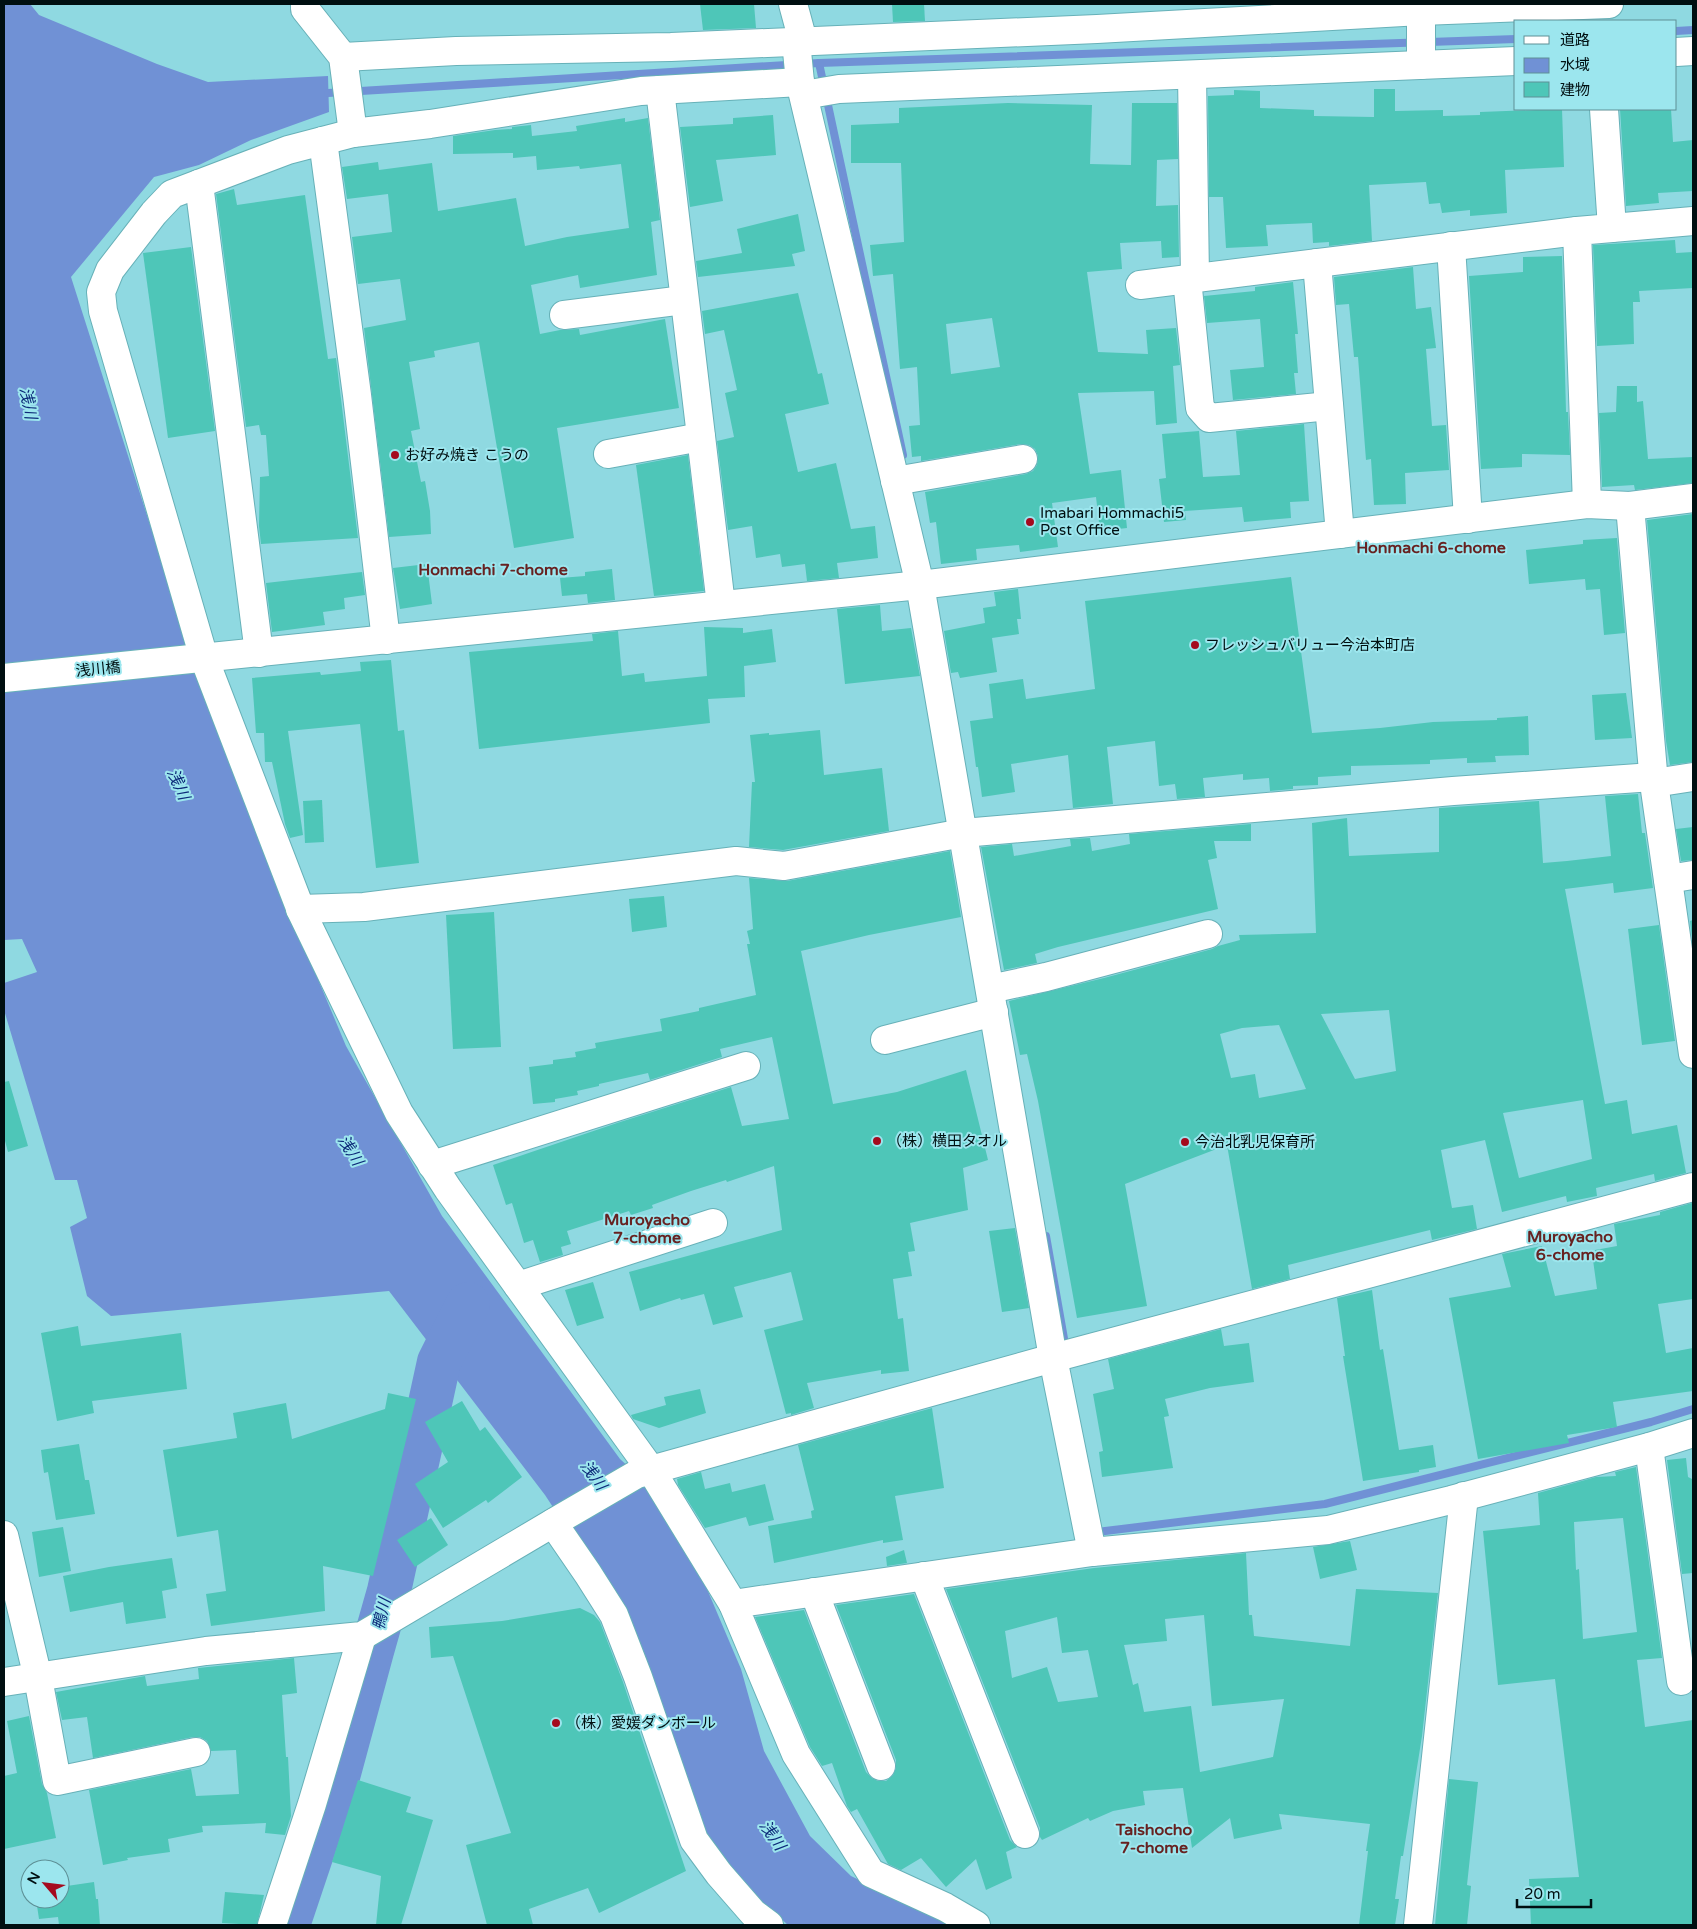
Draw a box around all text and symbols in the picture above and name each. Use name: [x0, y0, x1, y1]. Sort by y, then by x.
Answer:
legend: [1514, 20, 1677, 110]
text: 道路: [1560, 31, 1590, 49]
text: 水域: [1560, 56, 1590, 74]
text: 建物: [1560, 81, 1590, 99]
water label: 浅川: [15, 386, 41, 423]
place label: お好み焼き こうの: [405, 446, 529, 464]
marker: お好み焼き こうの: [389, 449, 401, 461]
place label: Imabari Hommachi5 Post Office: [1040, 504, 1184, 539]
marker: Imabari Hommachi5 Post Office: [1024, 516, 1036, 528]
district label: Honmachi 6-chome: [1356, 538, 1506, 558]
district label: Honmachi 7-chome: [418, 560, 568, 580]
place label: フレッシュバリュー今治本町店: [1205, 636, 1415, 654]
marker: フレッシュバリュー今治本町店: [1189, 639, 1201, 651]
street label: 浅川橋: [75, 658, 121, 680]
water label: 浅川: [162, 766, 195, 805]
water label: 浅川: [333, 1132, 368, 1171]
place label: （株）横田タオル: [887, 1132, 1007, 1150]
place label: 今治北乳児保育所: [1195, 1133, 1315, 1151]
marker: （株）横田タオル: [871, 1135, 883, 1147]
marker: 今治北乳児保育所: [1179, 1136, 1191, 1148]
district label: Muroyacho 7-chome: [604, 1210, 690, 1248]
district label: Muroyacho 6-chome: [1527, 1227, 1613, 1265]
water label: 浅川: [576, 1457, 612, 1496]
water label: 鴨川: [369, 1594, 396, 1632]
place label: （株）愛媛ダンボール: [566, 1714, 716, 1732]
marker: （株）愛媛ダンボール: [550, 1717, 562, 1729]
water label: 浅川: [755, 1817, 791, 1856]
district label: Taishocho 7-chome: [1115, 1820, 1193, 1858]
north arrow: [20, 1859, 70, 1909]
text: N: [24, 1869, 44, 1887]
scale bar: [1517, 1876, 1591, 1908]
text: 20 m: [1524, 1885, 1561, 1903]

